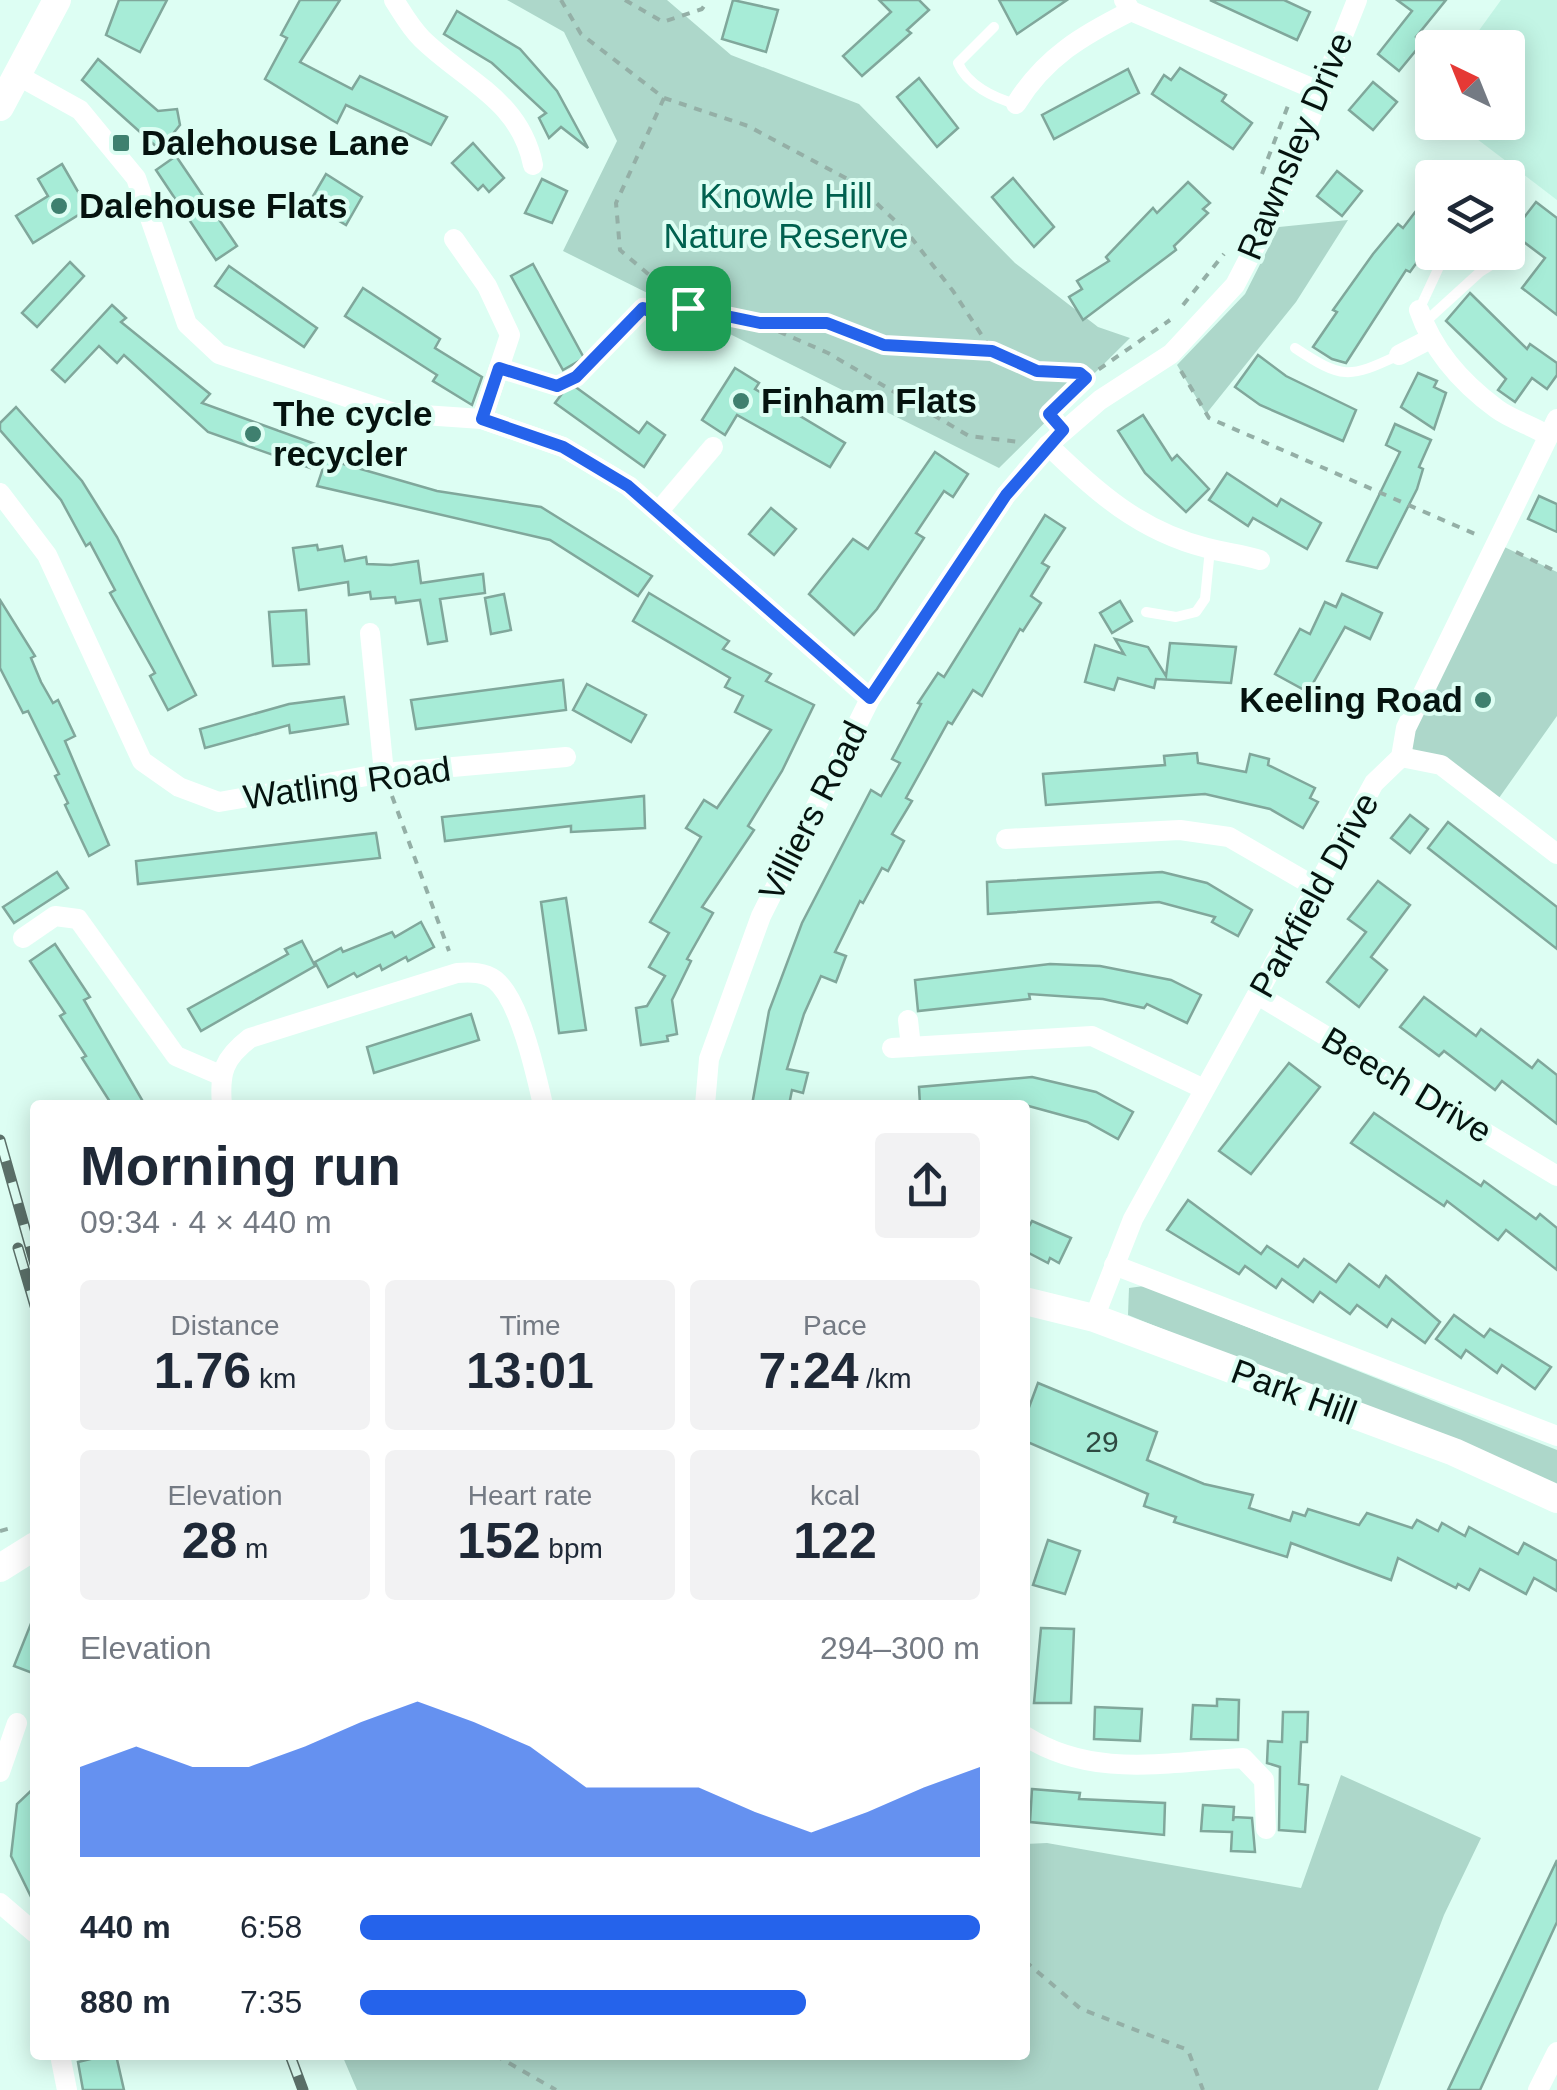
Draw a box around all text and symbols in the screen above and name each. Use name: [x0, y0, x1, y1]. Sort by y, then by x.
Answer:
street label: Rawnsley Drive: [1229, 26, 1360, 265]
north arrow: [1415, 30, 1525, 140]
map controls: [1415, 30, 1525, 270]
place label: Dalehouse Lane: [141, 123, 409, 162]
marker: Dalehouse Lane: [110, 132, 132, 154]
button: layers: [1415, 160, 1525, 270]
park label: Knowle Hill Nature Reserve: [663, 176, 909, 255]
place label: Dalehouse Flats: [79, 186, 347, 225]
marker: Dalehouse Flats: [48, 195, 70, 217]
pin: [646, 266, 731, 351]
icon: arrive: [661, 281, 716, 336]
place label: Finham Flats: [761, 381, 977, 420]
marker: Finham Flats: [730, 390, 752, 412]
place label: The cycle recycler: [273, 394, 433, 473]
marker: The cycle recycler: [242, 423, 264, 445]
place label: Keeling Road: [1239, 680, 1463, 719]
marker: Keeling Road: [1472, 689, 1494, 711]
street label: Villiers Road: [751, 715, 874, 907]
street label: Watling Road: [241, 749, 453, 816]
street label: Parkfield Drive: [1241, 786, 1386, 1004]
street label: Beech Drive: [1316, 1019, 1499, 1150]
button: share: [875, 1133, 980, 1238]
text: Morning run: [80, 1135, 401, 1197]
text: 09:34 · 4 × 440 m: [80, 1204, 332, 1240]
text: Distance: [171, 1310, 279, 1341]
text: Time: [499, 1310, 561, 1341]
text: Pace: [803, 1310, 867, 1341]
text: 1.76: [154, 1343, 251, 1399]
text: 13:01: [466, 1343, 594, 1399]
text: 7:24: [759, 1343, 859, 1399]
street label: Park Hill: [1226, 1351, 1362, 1432]
text: km: [251, 1363, 296, 1394]
text: /km: [859, 1363, 911, 1394]
house number: 29: [1085, 1425, 1119, 1458]
text: Elevation: [167, 1480, 283, 1511]
text: Heart rate: [468, 1480, 592, 1511]
text: kcal: [810, 1480, 860, 1511]
text: 28: [182, 1513, 237, 1569]
text: 152: [457, 1513, 541, 1569]
text: 122: [793, 1513, 877, 1569]
text: m: [237, 1533, 268, 1564]
text: bpm: [541, 1533, 603, 1564]
text: Elevation: [80, 1630, 212, 1666]
text: 294–300 m: [820, 1630, 980, 1666]
text: 440 m: [80, 1909, 171, 1945]
text: 6:58: [240, 1909, 302, 1945]
text: 880 m: [80, 1984, 171, 2020]
text: 7:35: [240, 1984, 302, 2020]

